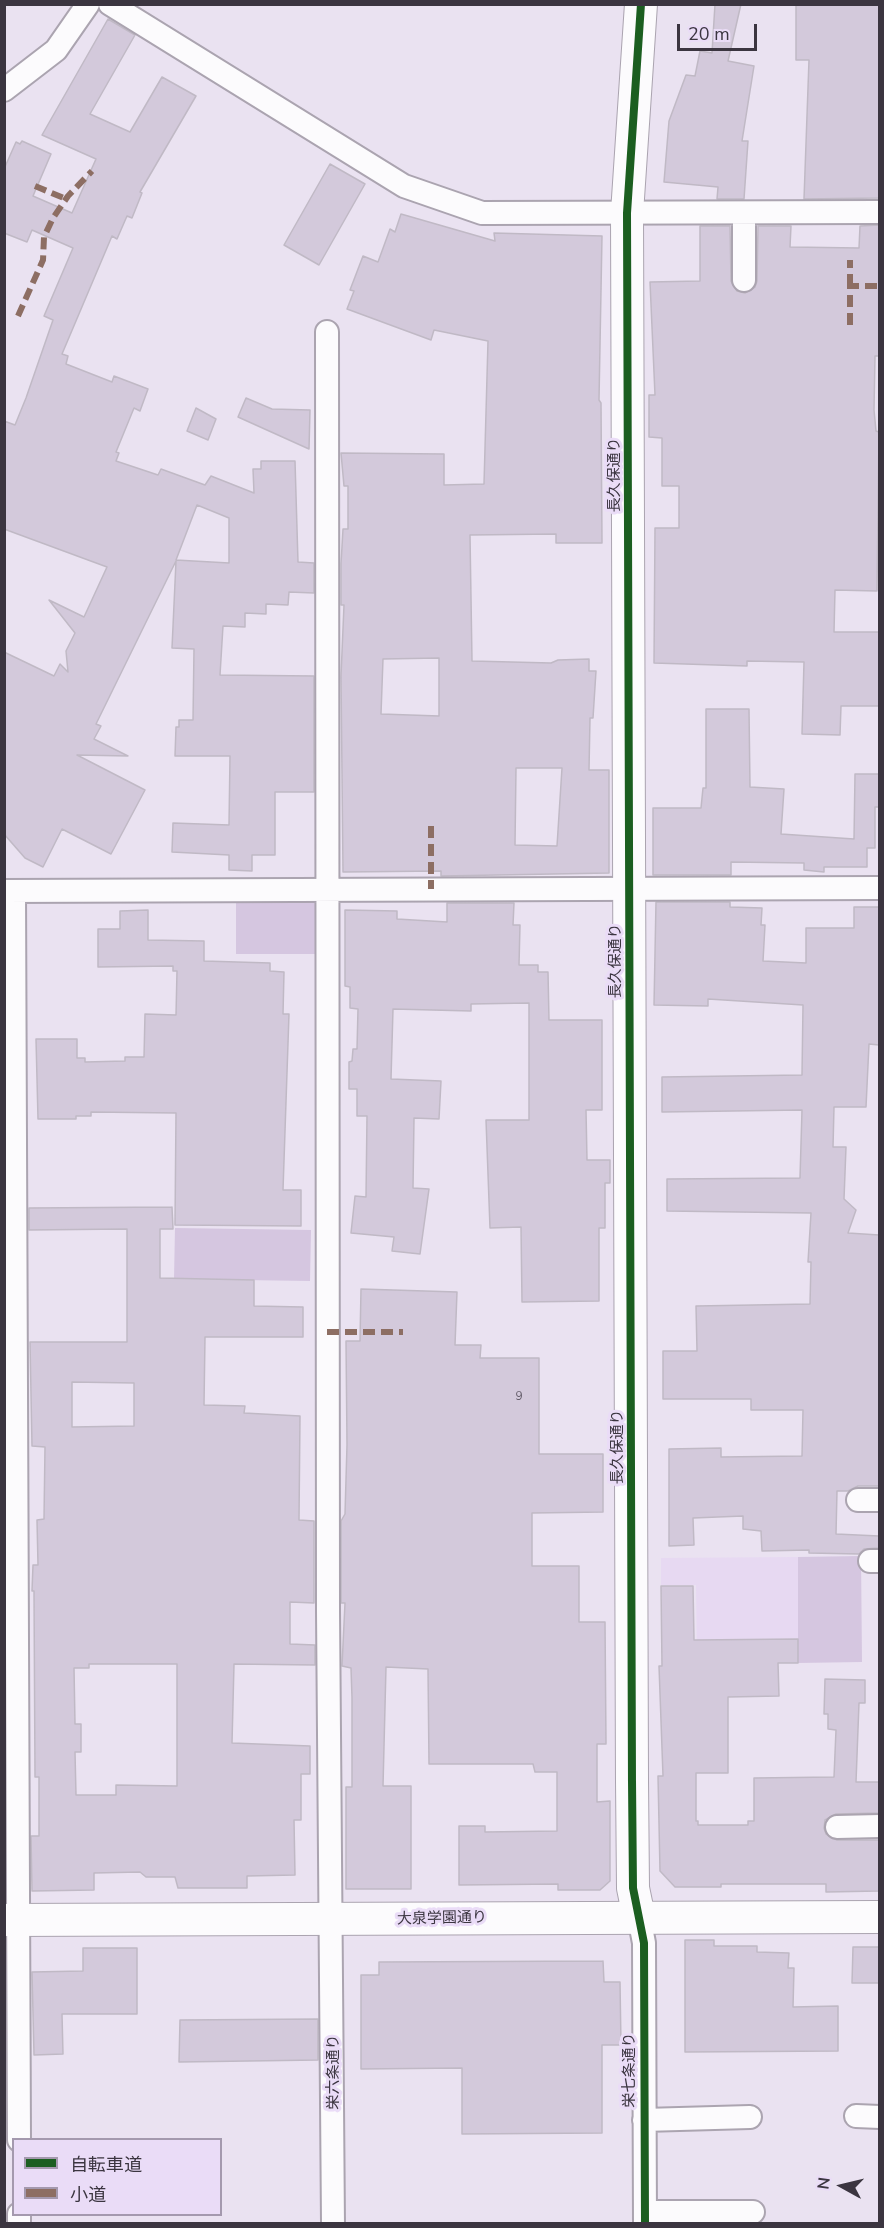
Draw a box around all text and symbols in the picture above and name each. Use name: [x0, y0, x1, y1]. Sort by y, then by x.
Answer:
scale bar: [680, 12, 760, 50]
text: 20 m: [688, 22, 730, 46]
street label: 長久保通り: [606, 438, 624, 512]
street label: 長久保通り: [607, 924, 625, 998]
house number: 9: [515, 1390, 523, 1404]
street label: 長久保通り: [609, 1410, 627, 1484]
street label: 大泉学園通り: [397, 1909, 487, 1929]
street label: 栄七条通り: [621, 2033, 639, 2107]
street label: 栄六条通り: [325, 2035, 343, 2109]
legend: [12, 2138, 222, 2216]
text: 自転車道: [70, 2153, 142, 2177]
north arrow: [812, 2156, 872, 2216]
text: N: [812, 2176, 836, 2191]
text: 小道: [70, 2183, 106, 2207]

